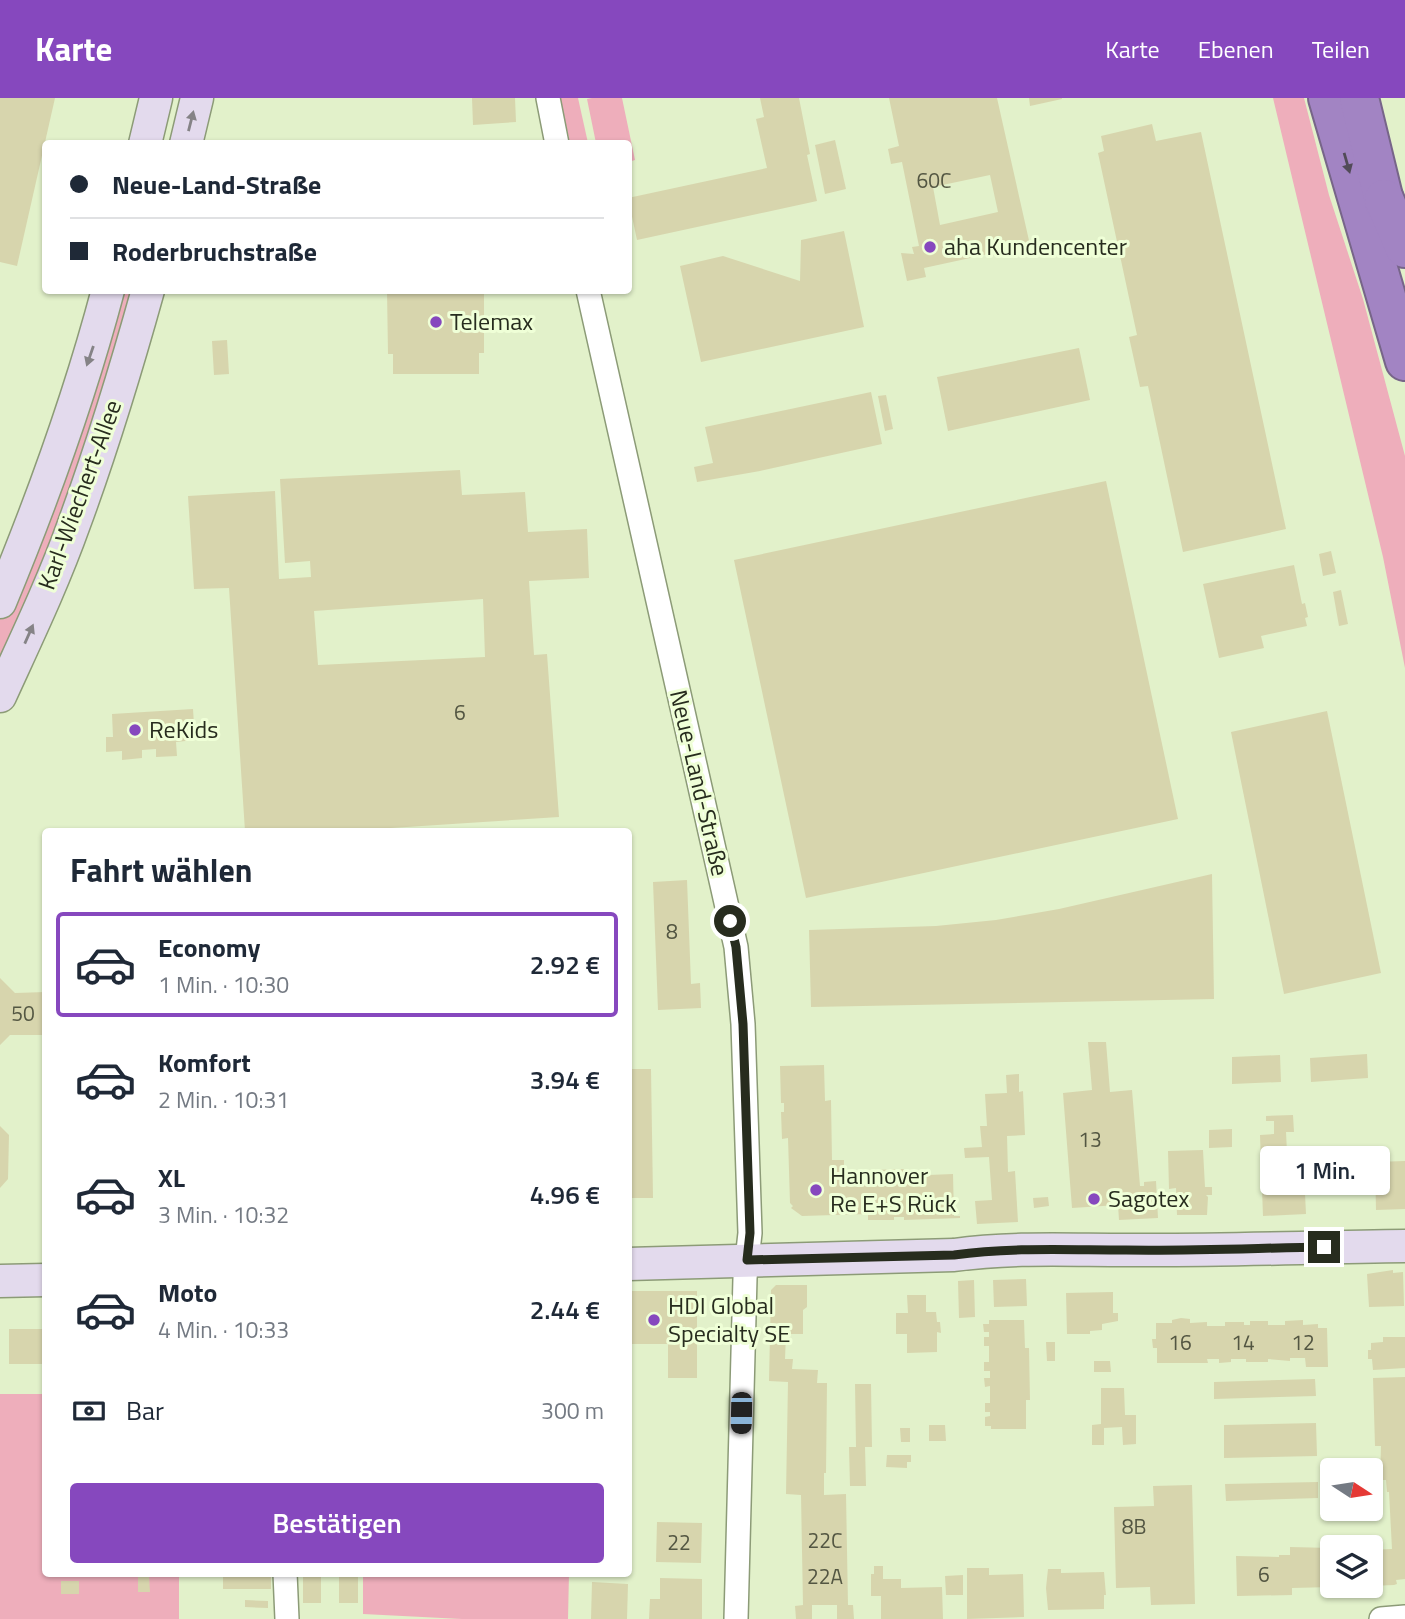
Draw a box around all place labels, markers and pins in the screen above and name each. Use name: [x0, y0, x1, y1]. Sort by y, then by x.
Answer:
place label: aha Kundencenter: [944, 228, 1127, 264]
marker: aha Kundencenter: [922, 239, 938, 255]
place label: Telemax: [450, 303, 533, 339]
marker: Telemax: [428, 314, 444, 330]
place label: ReKids: [149, 711, 218, 747]
marker: ReKids: [127, 722, 143, 738]
place label: Hannover Re E+S Rück: [830, 1157, 957, 1221]
place label: Sagotex: [1108, 1180, 1189, 1216]
marker: Hannover Re E+S Rück: [808, 1182, 824, 1198]
marker: Sagotex: [1086, 1191, 1102, 1207]
place label: HDI Global Specialty SE: [668, 1287, 791, 1351]
marker: HDI Global Specialty SE: [646, 1312, 662, 1328]

